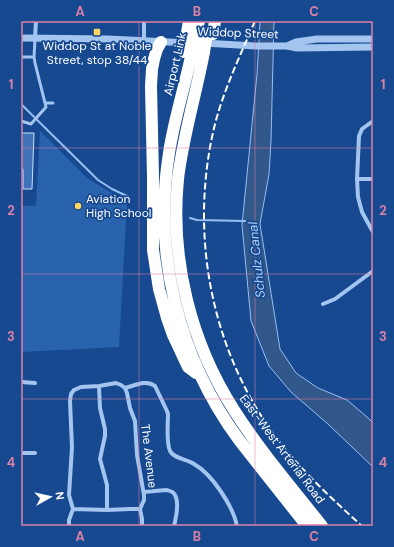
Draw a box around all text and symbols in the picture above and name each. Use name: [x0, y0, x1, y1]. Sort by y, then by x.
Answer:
text: A: [75, 3, 85, 20]
text: B: [193, 3, 201, 20]
text: C: [309, 3, 319, 20]
street label: Widdop Street: [197, 24, 279, 42]
marker: Widdop St at Noble Street, stop 38/44: [92, 27, 102, 37]
street label: Airport Link: [160, 31, 190, 97]
place label: Widdop St at Noble Street, stop 38/44: [43, 38, 152, 68]
text: 1: [9, 76, 13, 93]
text: 1: [381, 76, 385, 93]
place label: Aviation High School: [86, 191, 151, 221]
marker: Aviation High School: [73, 201, 83, 211]
text: 2: [7, 202, 15, 219]
text: 2: [379, 202, 387, 219]
water label: Schulz Canal: [244, 220, 269, 299]
text: 3: [7, 328, 15, 345]
text: 3: [379, 328, 387, 345]
street label: East-West Arterial Road: [236, 391, 328, 507]
street label: The Avenue: [137, 423, 161, 489]
text: 4: [7, 454, 15, 471]
text: 4: [379, 454, 387, 471]
north arrow: [30, 477, 70, 517]
text: N: [52, 491, 67, 501]
text: A: [75, 528, 85, 545]
text: B: [193, 528, 201, 545]
text: C: [309, 528, 319, 545]

